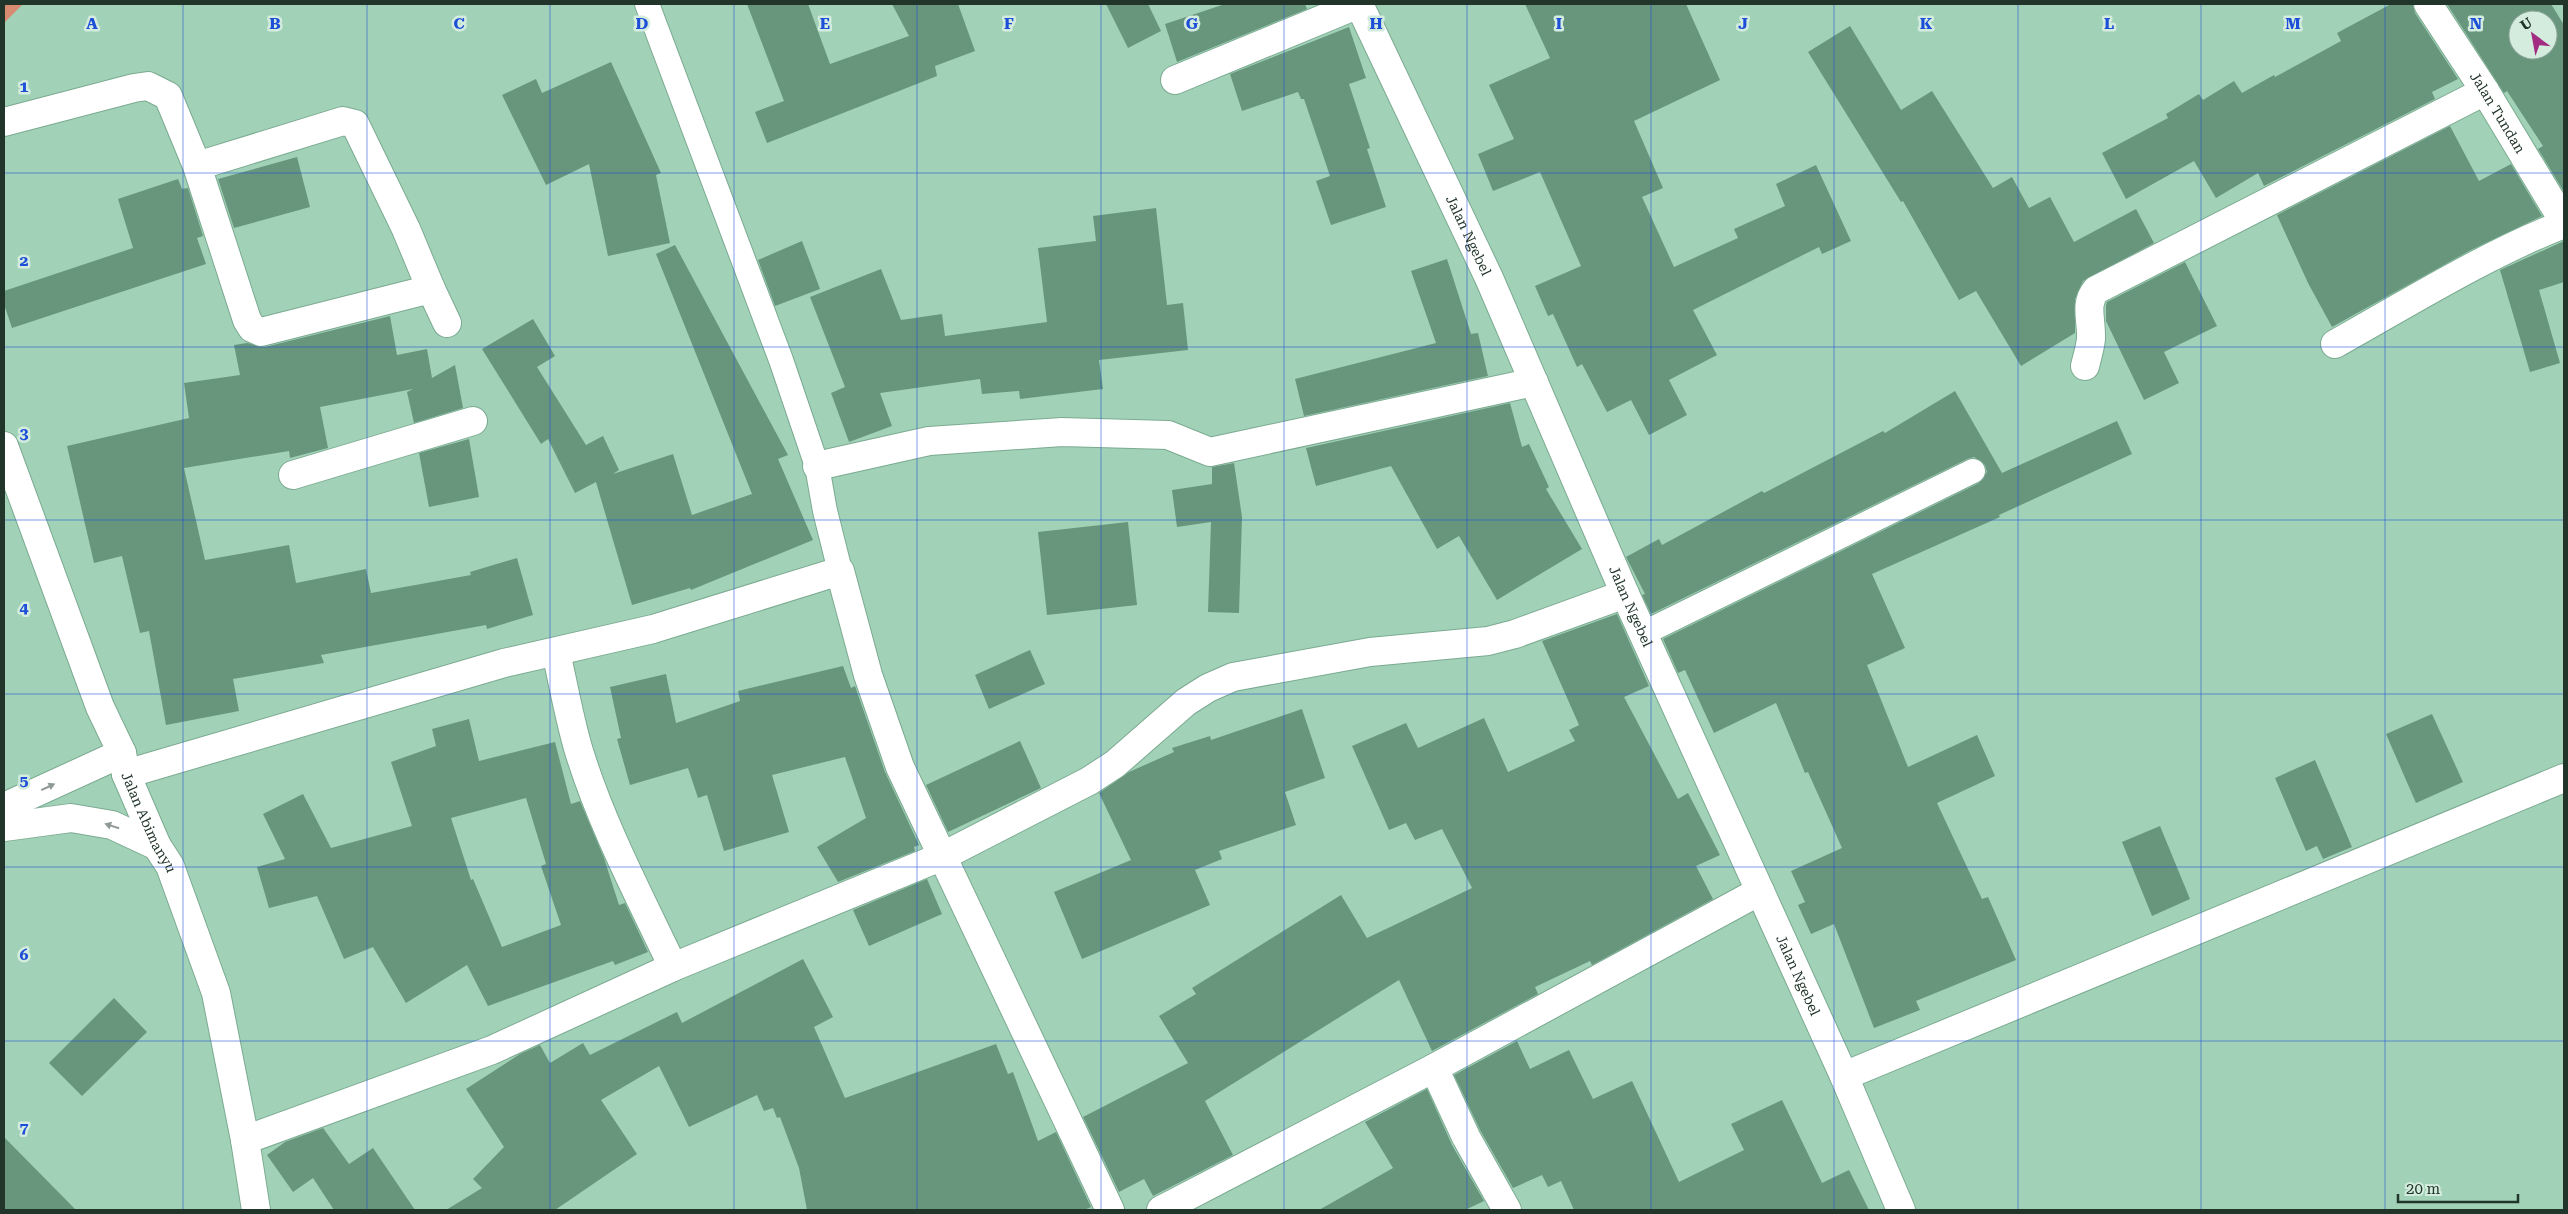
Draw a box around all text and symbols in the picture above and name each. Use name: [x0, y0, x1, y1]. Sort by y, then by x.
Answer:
north arrow: [2508, 10, 2558, 60]
text: A: [86, 14, 98, 33]
text: B: [269, 14, 281, 33]
text: C: [453, 14, 465, 33]
text: D: [636, 14, 649, 33]
text: E: [820, 14, 830, 33]
text: F: [1004, 14, 1014, 33]
text: G: [1186, 14, 1199, 33]
text: H: [1369, 14, 1383, 33]
text: I: [1556, 14, 1562, 33]
text: J: [1738, 14, 1748, 33]
text: K: [1920, 14, 1933, 33]
text: L: [2104, 14, 2114, 33]
text: M: [2285, 14, 2301, 33]
text: N: [2470, 14, 2482, 33]
text: U: [2517, 14, 2535, 34]
street label: Jalan Tundan: [2467, 69, 2529, 156]
text: 1: [20, 77, 29, 96]
street label: Jalan Ngebel: [1443, 193, 1495, 278]
text: 2: [20, 251, 29, 270]
text: 3: [20, 424, 29, 443]
street label: Jalan Ngebel: [1606, 563, 1656, 650]
text: 4: [20, 598, 29, 617]
street label: Jalan Abimanyu: [118, 770, 180, 875]
text: 5: [20, 771, 29, 790]
one-way arrow: [41, 783, 55, 791]
one-way arrow: [105, 822, 120, 829]
street label: Jalan Ngebel: [1773, 932, 1824, 1019]
text: 6: [20, 945, 29, 964]
text: 7: [20, 1118, 29, 1137]
scale bar: [2398, 1172, 2518, 1204]
text: 20 m: [2406, 1180, 2441, 1198]

